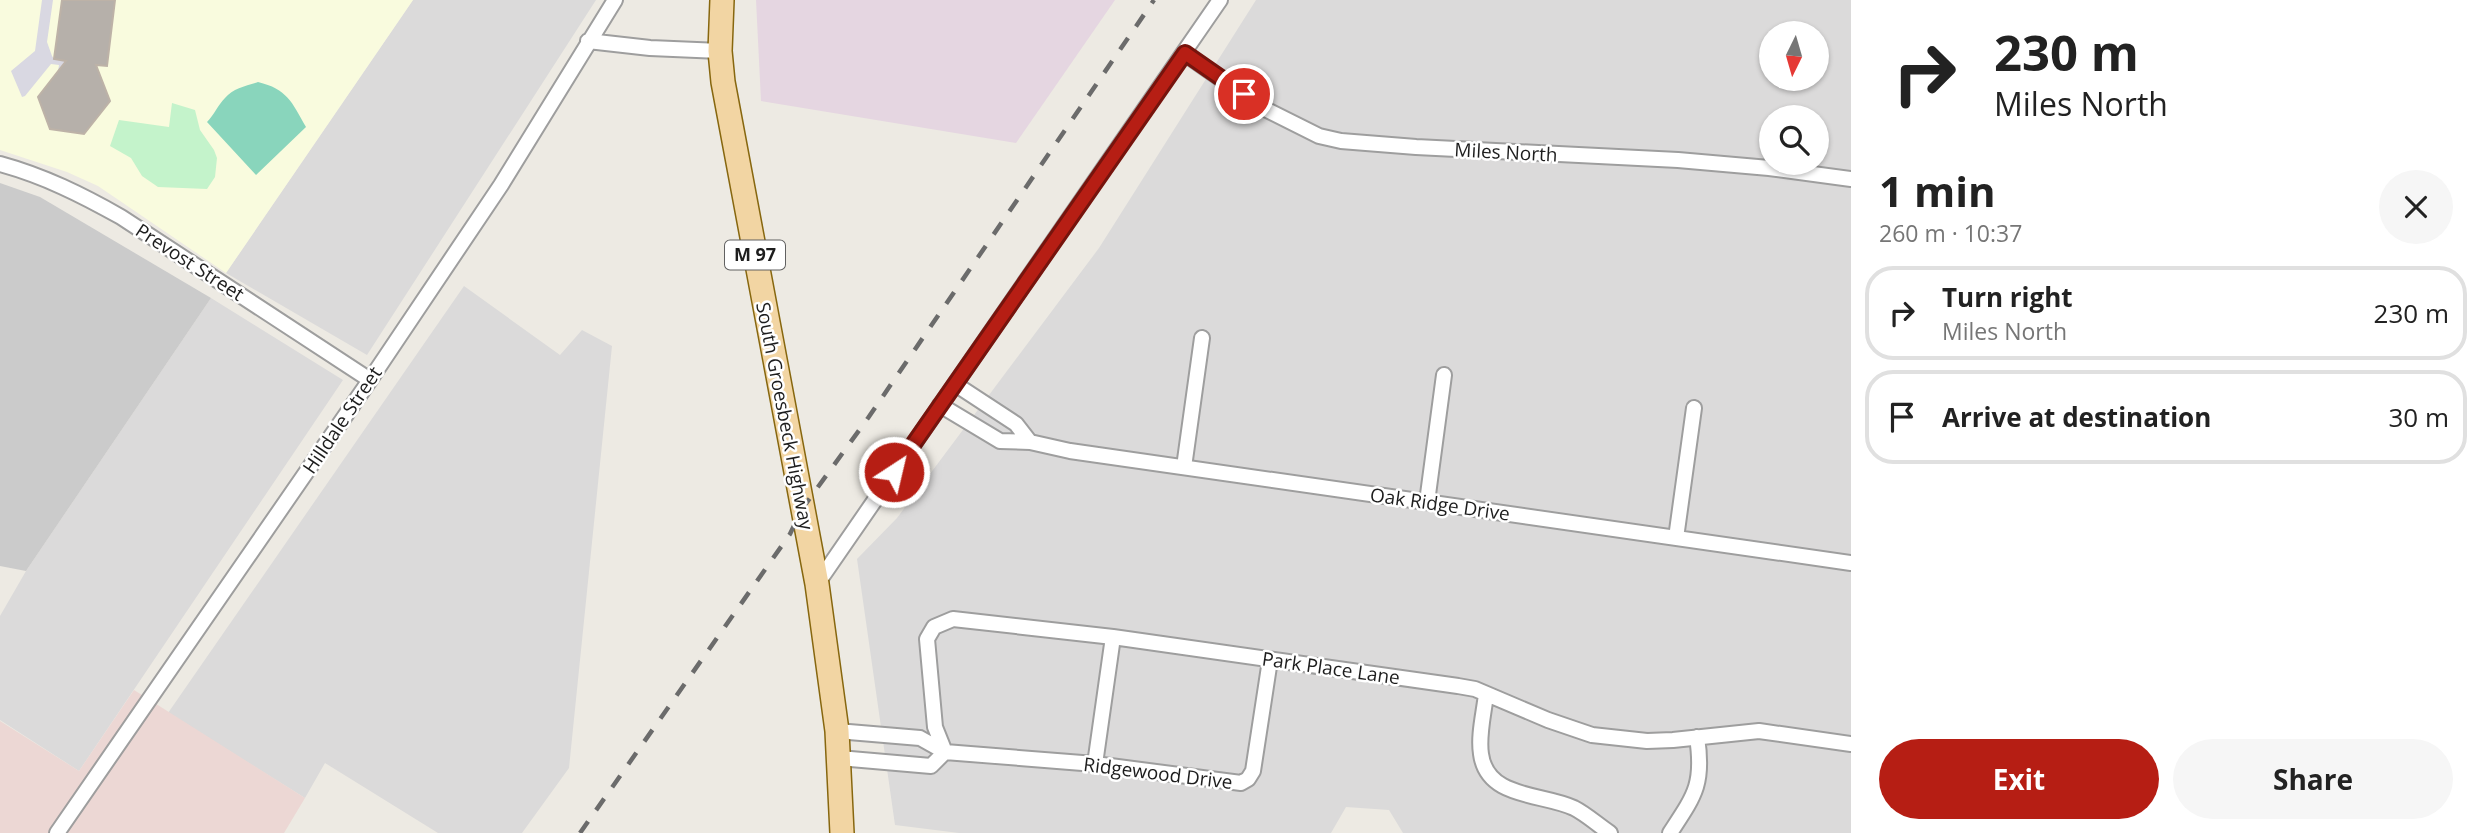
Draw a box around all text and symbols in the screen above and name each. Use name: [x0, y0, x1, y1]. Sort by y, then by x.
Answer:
text: 230 m: [1994, 19, 2139, 85]
north arrow: [1759, 21, 1829, 91]
map controls: [1759, 21, 1829, 175]
icon: right: [1879, 28, 1970, 119]
pin: [1214, 64, 1274, 124]
icon: arrive: [1225, 75, 1263, 113]
text: Miles North: [1994, 82, 2168, 125]
button: search: [1759, 105, 1829, 175]
street label: Miles North: [1454, 136, 1558, 168]
text: 1 min: [1879, 162, 1996, 219]
button: close: [2379, 170, 2453, 244]
street label: Prevost Street: [131, 217, 250, 307]
text: 260 m · 10:37: [1879, 217, 2022, 249]
road number: M 97: [725, 241, 785, 270]
text: Turn right: [1942, 279, 2073, 315]
icon: right: [1883, 294, 1921, 332]
text: 230 m: [2374, 295, 2449, 331]
street label: South Groesbeck Highway: [750, 300, 820, 533]
text: Miles North: [1942, 315, 2067, 347]
street label: Hilldale Street: [297, 361, 388, 479]
icon: arrive: [1883, 398, 1921, 436]
text: Arrive at destination: [1942, 399, 2211, 435]
text: 30 m: [2388, 399, 2449, 435]
position arrow: [857, 435, 931, 509]
street label: Oak Ridge Drive: [1368, 481, 1512, 527]
street label: Park Place Lane: [1260, 645, 1402, 691]
button: Exit: [1879, 739, 2159, 819]
button: Share: [2173, 739, 2453, 819]
street label: Ridgewood Drive: [1082, 751, 1234, 795]

